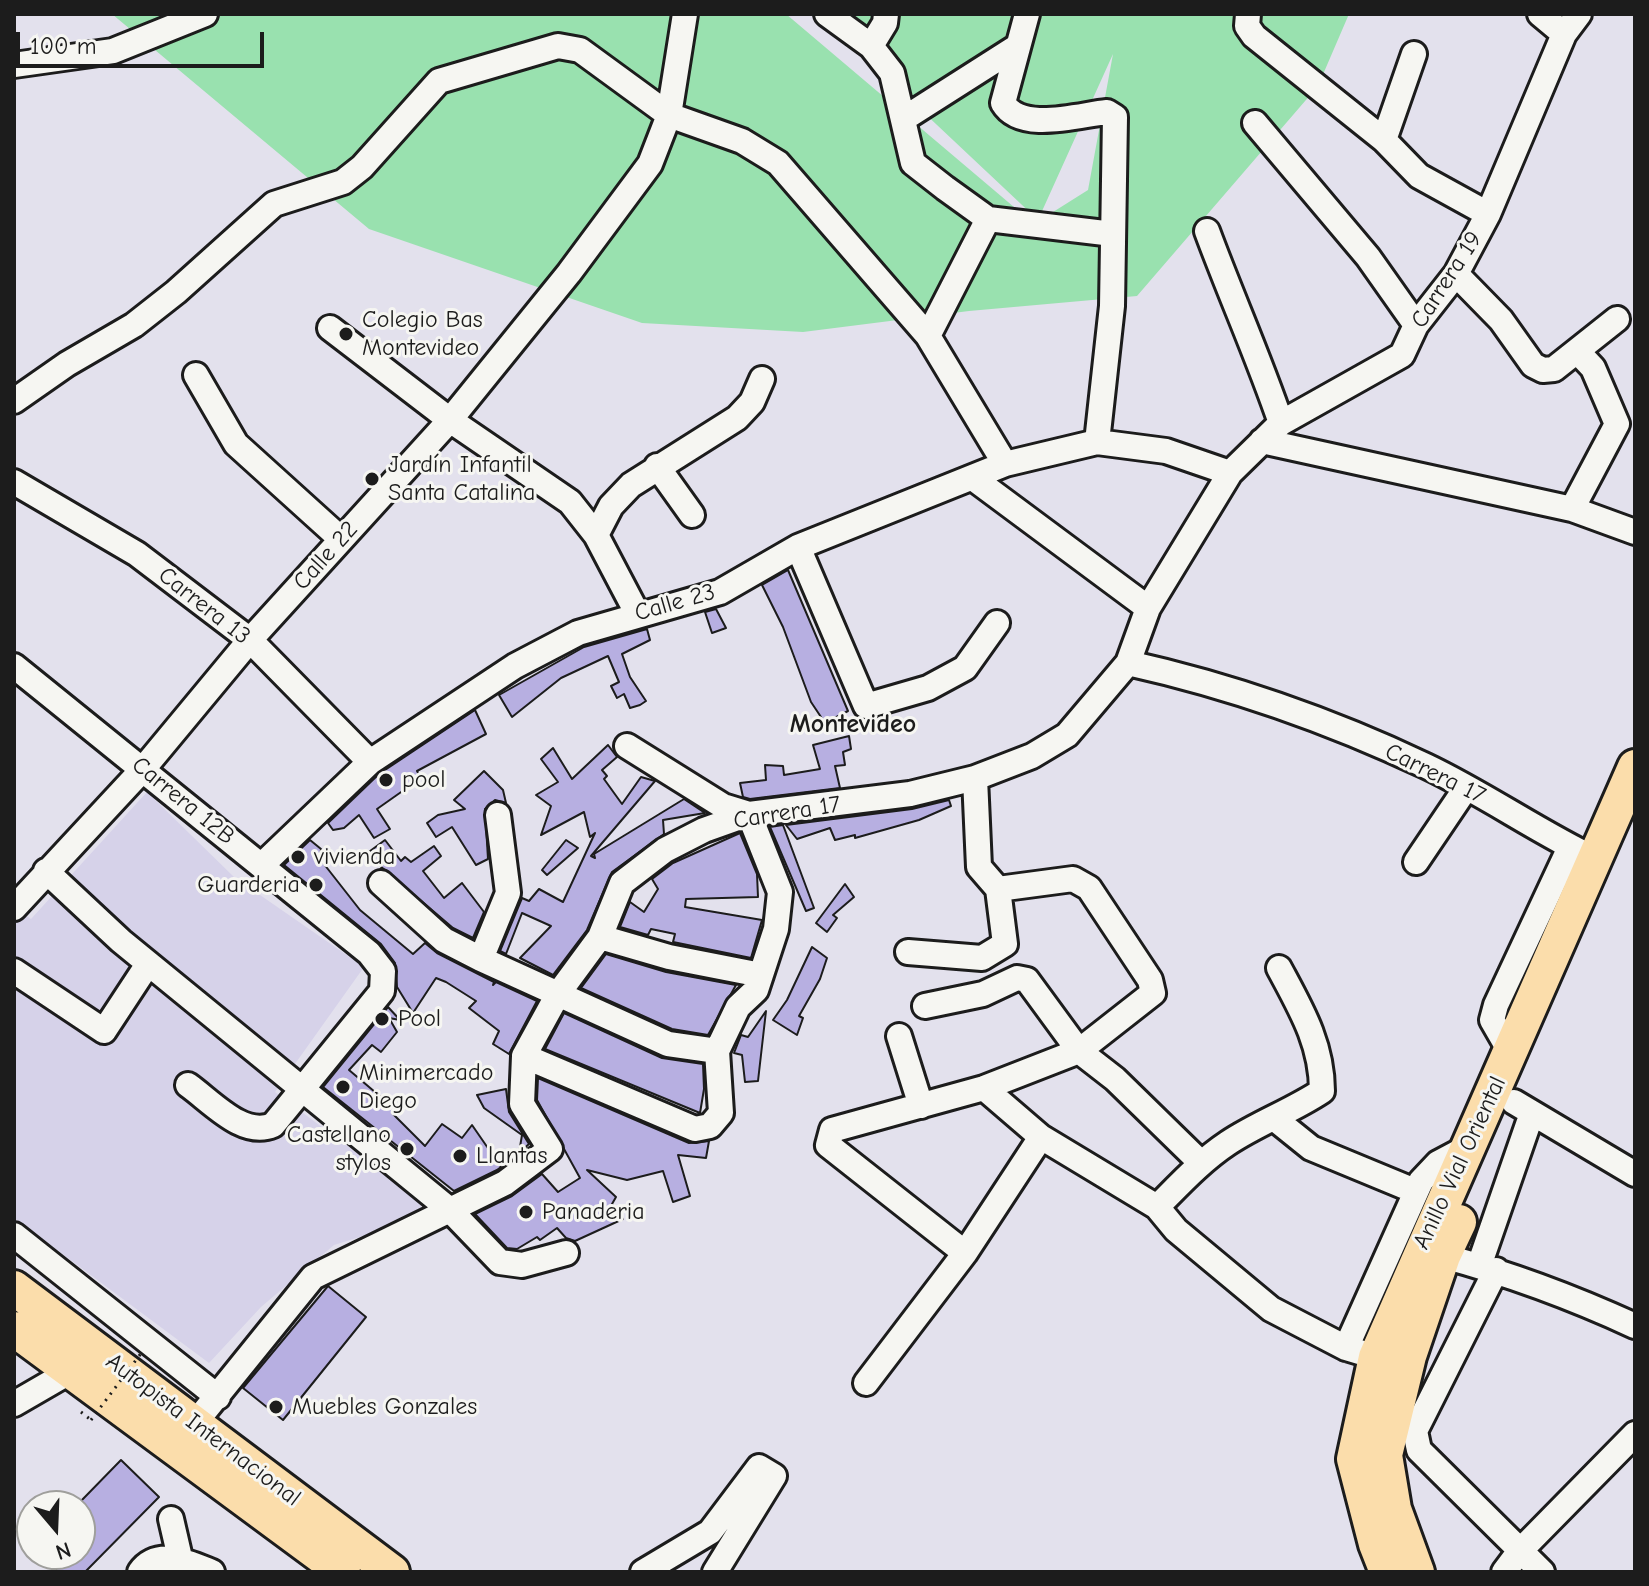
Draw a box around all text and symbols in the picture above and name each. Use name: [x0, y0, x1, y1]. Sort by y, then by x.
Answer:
scale bar: [20, 16, 268, 66]
text: 100 m: [30, 32, 97, 60]
street label: Carrera 19: [1405, 226, 1489, 334]
place label: Colegio Bas Montevideo: [362, 306, 483, 362]
marker: Colegio Bas Montevideo: [337, 325, 355, 343]
place label: Jardín Infantil Santa Catalina: [388, 451, 536, 507]
marker: Jardín Infantil Santa Catalina: [363, 470, 381, 488]
street label: Calle 22: [288, 516, 364, 596]
street label: Carrera 13: [152, 561, 256, 651]
street label: Calle 23: [631, 578, 719, 628]
district label: Montevideo: [790, 709, 916, 741]
street label: Carrera 17: [1380, 737, 1490, 811]
street label: Carrera 12B: [126, 751, 240, 851]
place label: pool: [402, 766, 445, 794]
marker: pool: [377, 771, 395, 789]
street label: Carrera 17: [731, 790, 843, 836]
place label: vivienda: [314, 843, 395, 871]
marker: vivienda: [289, 848, 307, 866]
place label: Guarderia: [197, 871, 300, 899]
marker: Guarderia: [307, 876, 325, 894]
place label: Pool: [398, 1005, 441, 1033]
marker: Pool: [373, 1010, 391, 1028]
place label: Minimercado Diego: [359, 1059, 493, 1115]
street label: Anillo Vial Oriental: [1407, 1072, 1513, 1254]
marker: Minimercado Diego: [334, 1078, 352, 1096]
place label: Castellano stylos: [287, 1121, 391, 1177]
marker: Castellano stylos: [398, 1140, 416, 1158]
place label: Llantas: [476, 1142, 547, 1170]
marker: Llantas: [451, 1147, 469, 1165]
place label: Panaderia: [542, 1198, 645, 1226]
marker: Panaderia: [517, 1203, 535, 1221]
street label: Autopista Internacional: [100, 1347, 306, 1513]
place label: Muebles Gonzales: [292, 1393, 477, 1421]
marker: Muebles Gonzales: [267, 1398, 285, 1416]
north arrow: [16, 1490, 96, 1570]
text: N: [52, 1536, 74, 1565]

